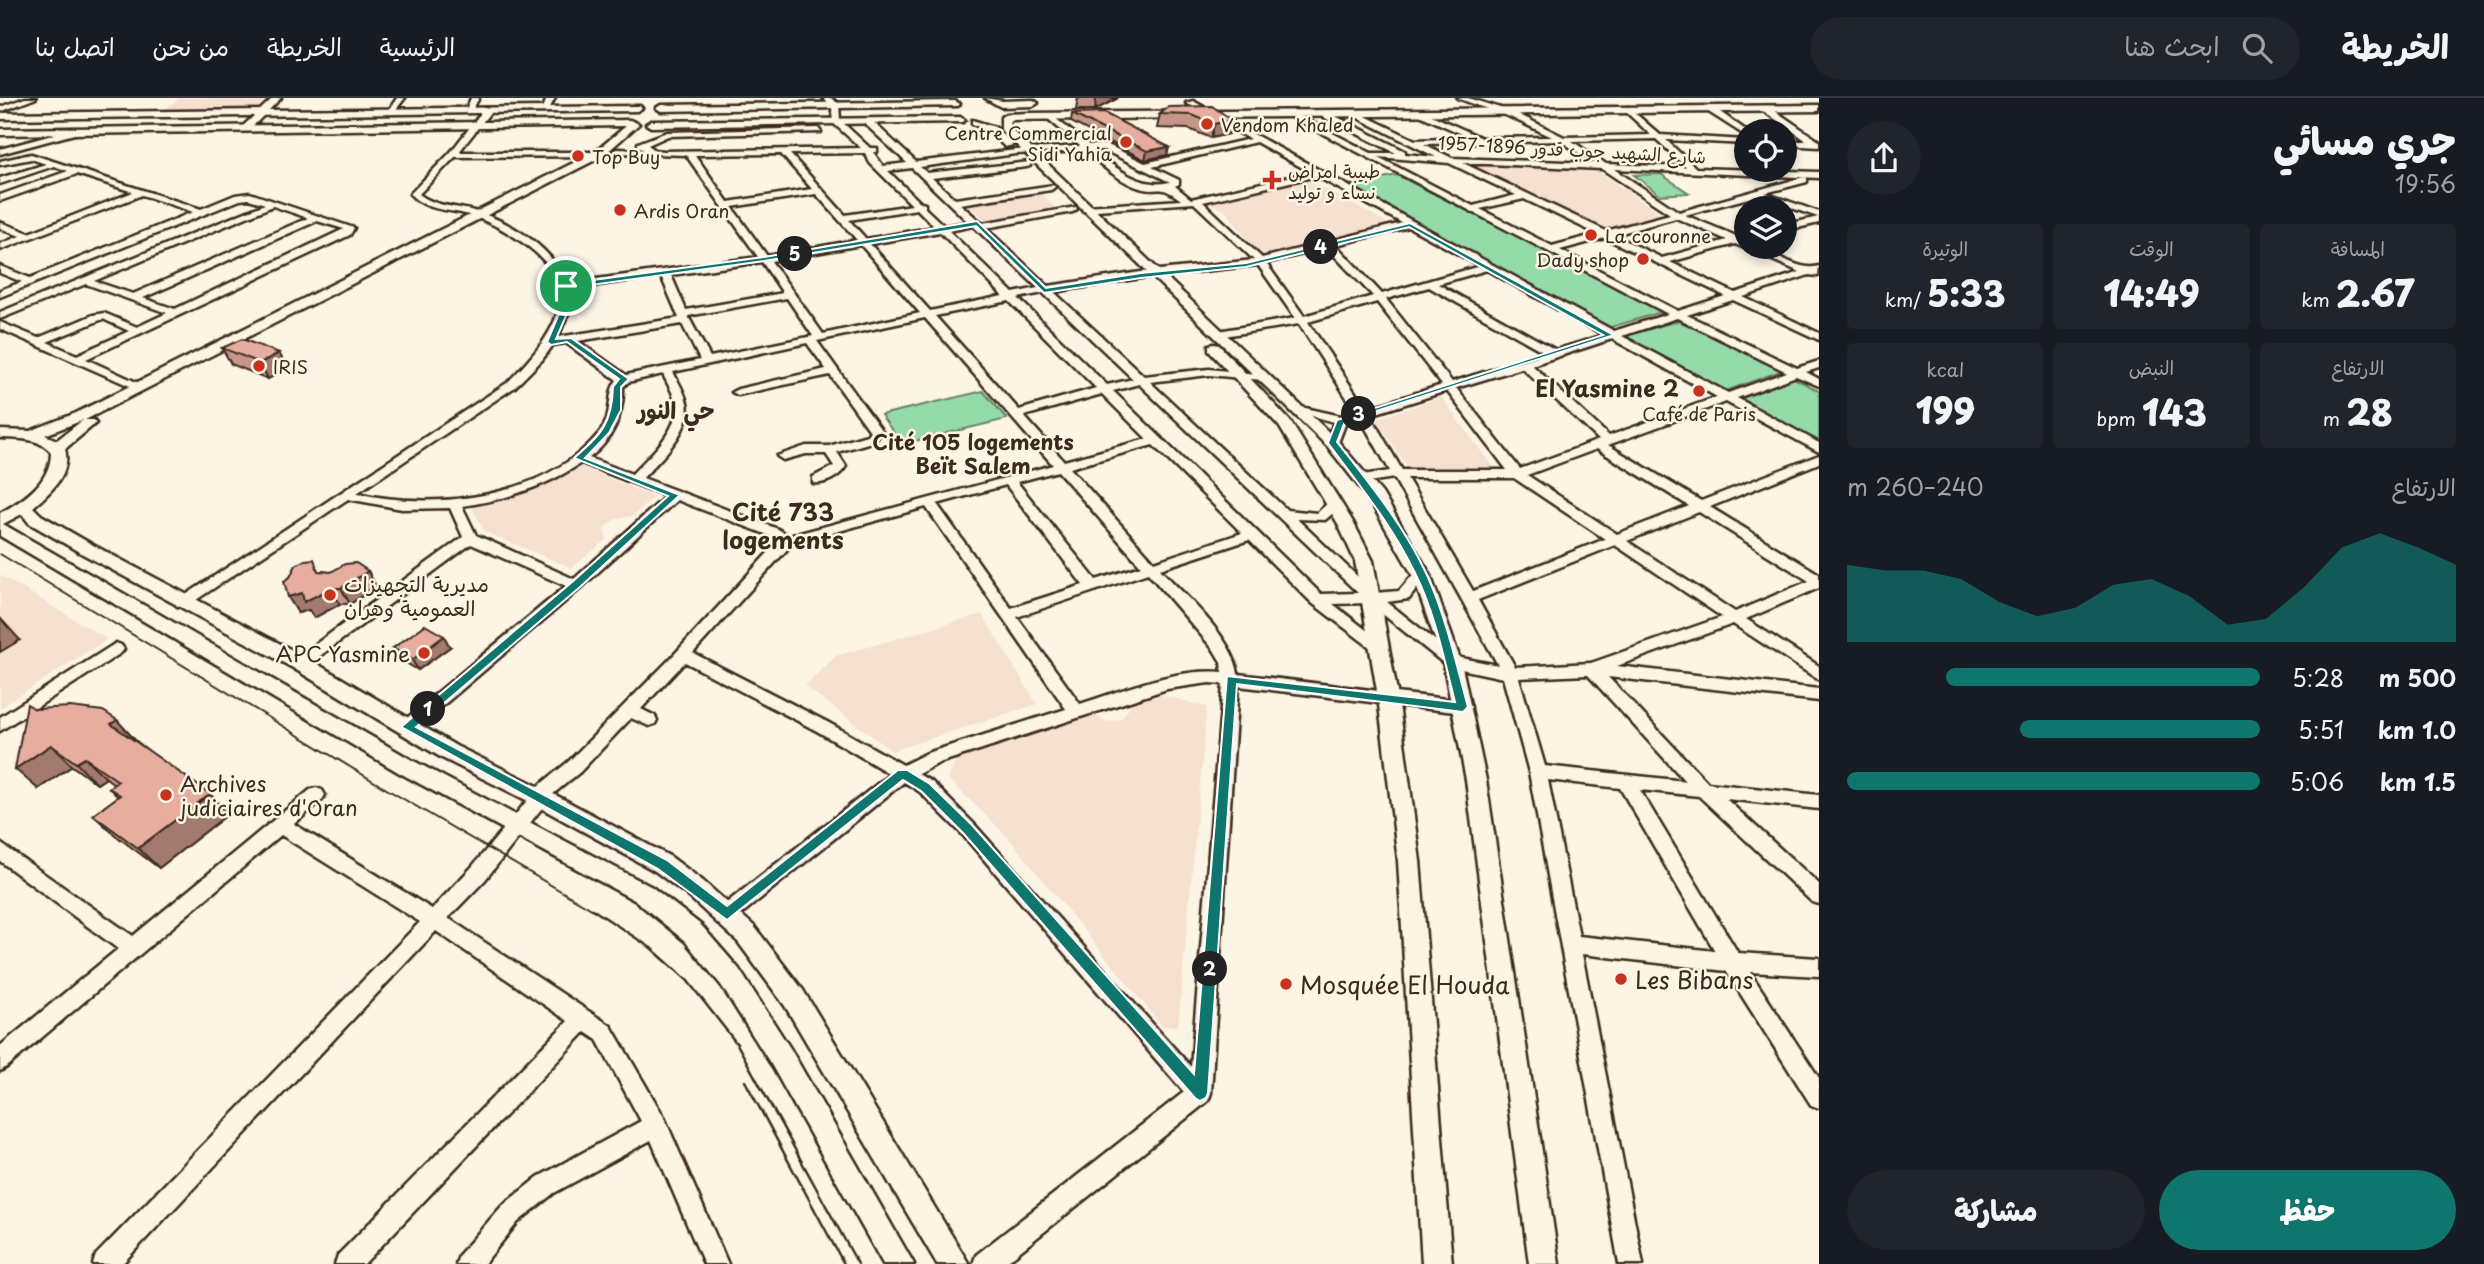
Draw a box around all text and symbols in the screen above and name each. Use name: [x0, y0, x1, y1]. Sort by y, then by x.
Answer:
search box: [1810, 17, 2300, 80]
text: الخريطة: [2342, 20, 2449, 70]
text: ابحث هنا: [2124, 26, 2220, 65]
text: اتصل بنا: [35, 28, 115, 64]
text: من نحن: [153, 28, 229, 64]
text: الخريطة: [267, 28, 342, 64]
text: الرئيسية: [380, 28, 455, 64]
icon: search: [2238, 29, 2276, 67]
place label: Vendom Khaled: [1221, 111, 1354, 138]
text: جري مسائي: [2273, 111, 2456, 168]
marker: Vendom Khaled: [1199, 116, 1215, 132]
place label: Centre Commercial Sidi Yahia: [945, 119, 1113, 167]
map controls: [1734, 119, 1797, 259]
button: locate: [1734, 119, 1797, 182]
button: share: [1847, 121, 1921, 195]
street label: شارع الشهيد جوب قدور 1896-1957: [1437, 128, 1707, 170]
marker: Centre Commercial Sidi Yahia: [1118, 134, 1134, 150]
place label: Top Buy: [592, 143, 660, 170]
marker: Top Buy: [570, 148, 586, 164]
place label: طبيبة امراض نساء و توليد: [1288, 157, 1380, 205]
text: 19:56: [2395, 166, 2456, 201]
marker: طبيبة امراض نساء و توليد: [1262, 170, 1282, 190]
button: layers: [1734, 196, 1797, 259]
place label: Ardis Oran: [634, 197, 729, 224]
marker: Ardis Oran: [612, 202, 628, 218]
place label: La couronne: [1605, 222, 1711, 249]
marker: La couronne: [1583, 227, 1599, 243]
pin: 4: [1304, 230, 1338, 264]
text: 4: [1314, 232, 1327, 260]
text: الوتيرة: [1922, 234, 1968, 262]
text: الوقت: [2129, 234, 2174, 262]
text: المسافة: [2331, 234, 2385, 262]
pin: 5: [778, 236, 812, 272]
text: 5: [788, 239, 801, 267]
place label: Dady shop: [1536, 246, 1629, 273]
marker: Dady shop: [1635, 251, 1651, 267]
pin: [536, 256, 596, 316]
text: 5:33: [1927, 266, 2006, 319]
text: 14:49: [2103, 266, 2200, 319]
text: 2.67: [2336, 266, 2415, 319]
icon: arrive: [547, 267, 585, 305]
text: /km: [1885, 285, 1927, 313]
text: km: [2301, 285, 2336, 313]
place label: IRIS: [273, 353, 308, 380]
text: النبض: [2129, 353, 2174, 381]
text: الارتفاع: [2331, 353, 2384, 381]
text: kcal: [1926, 355, 1964, 383]
marker: IRIS: [251, 358, 267, 374]
district label: El Yasmine 2: [1535, 370, 1679, 405]
marker: Café de Paris: [1691, 383, 1707, 399]
text: 199: [1915, 383, 1975, 436]
text: 143: [2142, 385, 2207, 438]
text: 28: [2346, 385, 2393, 438]
district label: حي النور: [635, 392, 715, 432]
pin: 3: [1342, 396, 1376, 432]
text: 3: [1352, 399, 1365, 427]
place label: Café de Paris: [1642, 400, 1756, 427]
text: bpm: [2096, 404, 2142, 432]
text: m: [2323, 404, 2346, 432]
district label: Cité 105 logements Beït Salem: [872, 425, 1074, 481]
text: 240–260 m: [1847, 469, 1984, 504]
text: الارتفاع: [2392, 469, 2456, 504]
district label: Cité 733 logements: [722, 493, 844, 557]
place label: مديرية التجهيزات العمومية وهران: [344, 567, 489, 623]
marker: مديرية التجهيزات العمومية وهران: [322, 587, 338, 603]
place label: APC Yasmine: [276, 637, 410, 669]
marker: APC Yasmine: [416, 645, 432, 661]
text: 5:28: [2292, 660, 2344, 695]
text: 500 m: [2379, 660, 2456, 695]
pin: 1: [410, 692, 446, 726]
text: 1: [423, 694, 432, 722]
text: 5:51: [2298, 712, 2344, 747]
text: 1.0 km: [2378, 712, 2456, 747]
text: 5:06: [2290, 764, 2344, 799]
text: 1.5 km: [2380, 764, 2456, 799]
place label: Archives judiciaires d'Oran: [178, 767, 358, 823]
marker: Archives judiciaires d'Oran: [158, 787, 174, 803]
pin: 2: [1192, 952, 1228, 986]
text: 2: [1203, 954, 1216, 982]
place label: Les Bibans: [1635, 961, 1754, 997]
place label: Mosquée El Houda: [1300, 966, 1510, 1002]
marker: Les Bibans: [1613, 971, 1629, 987]
marker: Mosquée El Houda: [1278, 976, 1294, 992]
button: مشاركة: [1847, 1170, 2145, 1250]
button: حفظ: [2159, 1170, 2456, 1250]

